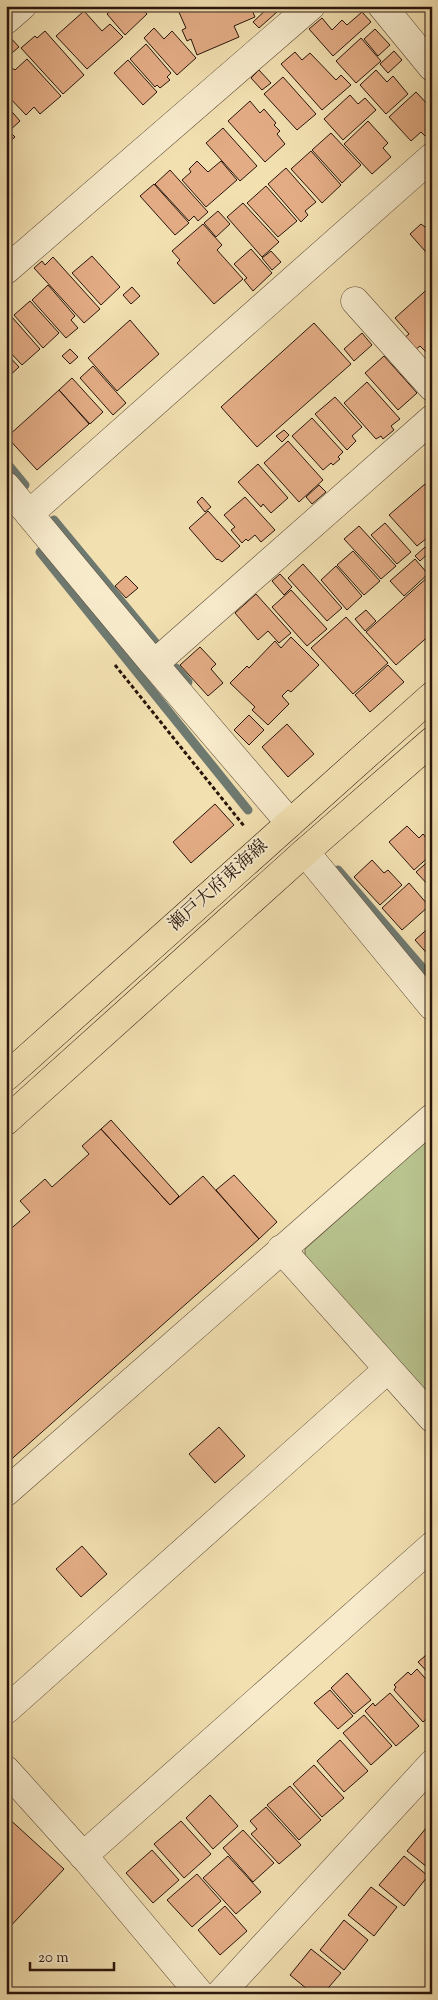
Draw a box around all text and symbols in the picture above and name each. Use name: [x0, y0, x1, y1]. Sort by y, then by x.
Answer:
street label: 瀬戸大府東海線: [163, 834, 275, 938]
scale bar: [30, 1940, 114, 1972]
text: 20 m: [38, 1948, 69, 1969]

